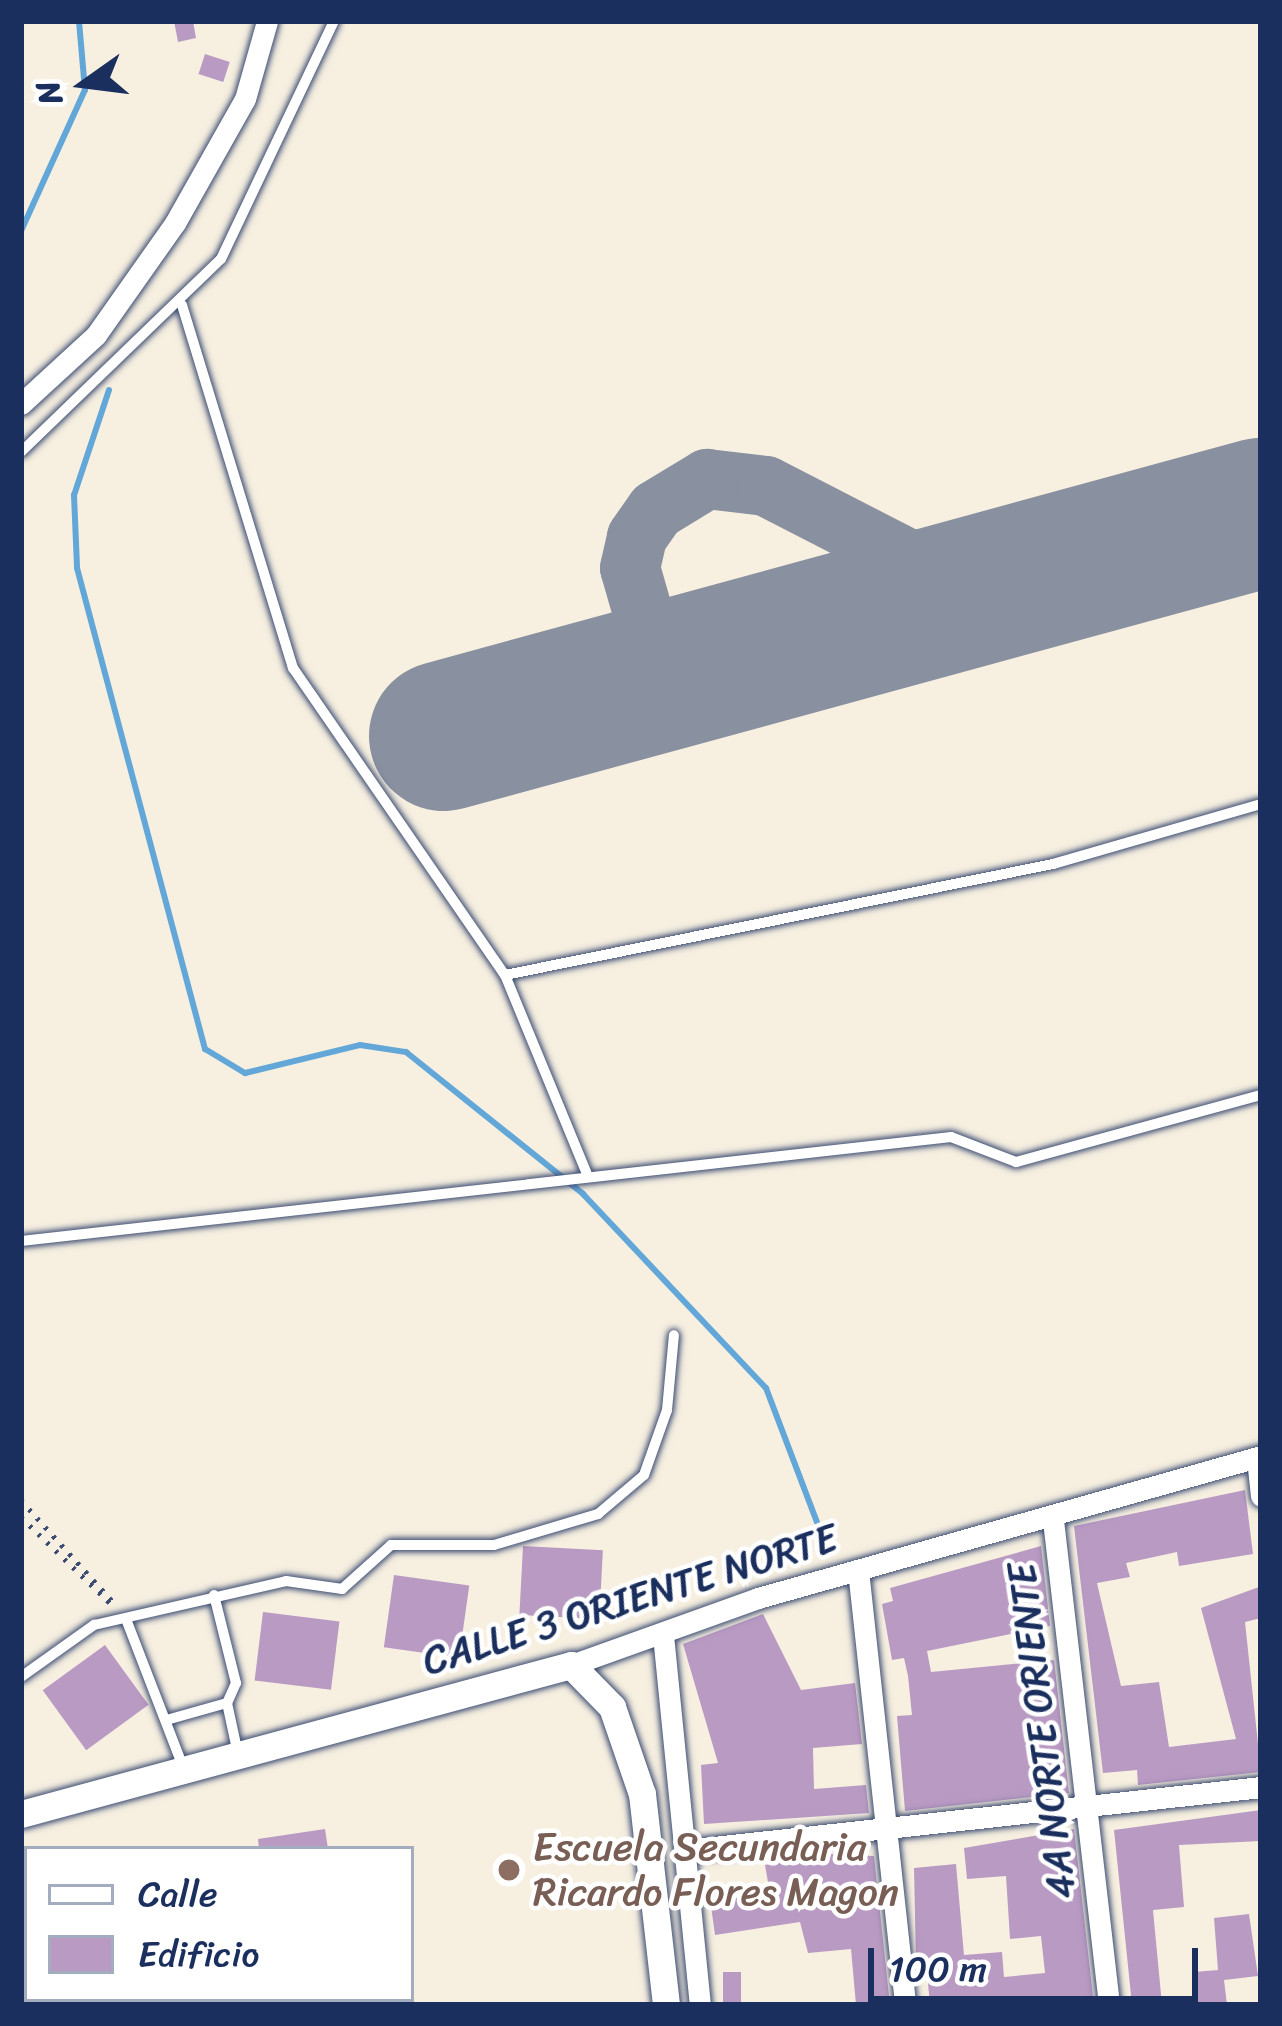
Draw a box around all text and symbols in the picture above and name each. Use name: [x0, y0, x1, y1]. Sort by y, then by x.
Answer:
north arrow: [24, 24, 144, 144]
text: N: [18, 75, 80, 111]
street label: CALLE 3 ORIENTE NORTE: [419, 1515, 841, 1685]
street label: 4A NORTE ORIENTE: [998, 1560, 1086, 1902]
place label: Escuela Secundaria Ricardo Flores Magon: [533, 1825, 899, 1916]
legend: [24, 1846, 414, 2002]
marker: Escuela Secundaria Ricardo Flores Magon: [496, 1857, 522, 1883]
text: Calle: [138, 1862, 218, 1926]
text: Edificio: [138, 1922, 259, 1986]
scale bar: [874, 1924, 1204, 1998]
text: 100 m: [889, 1937, 987, 2001]

